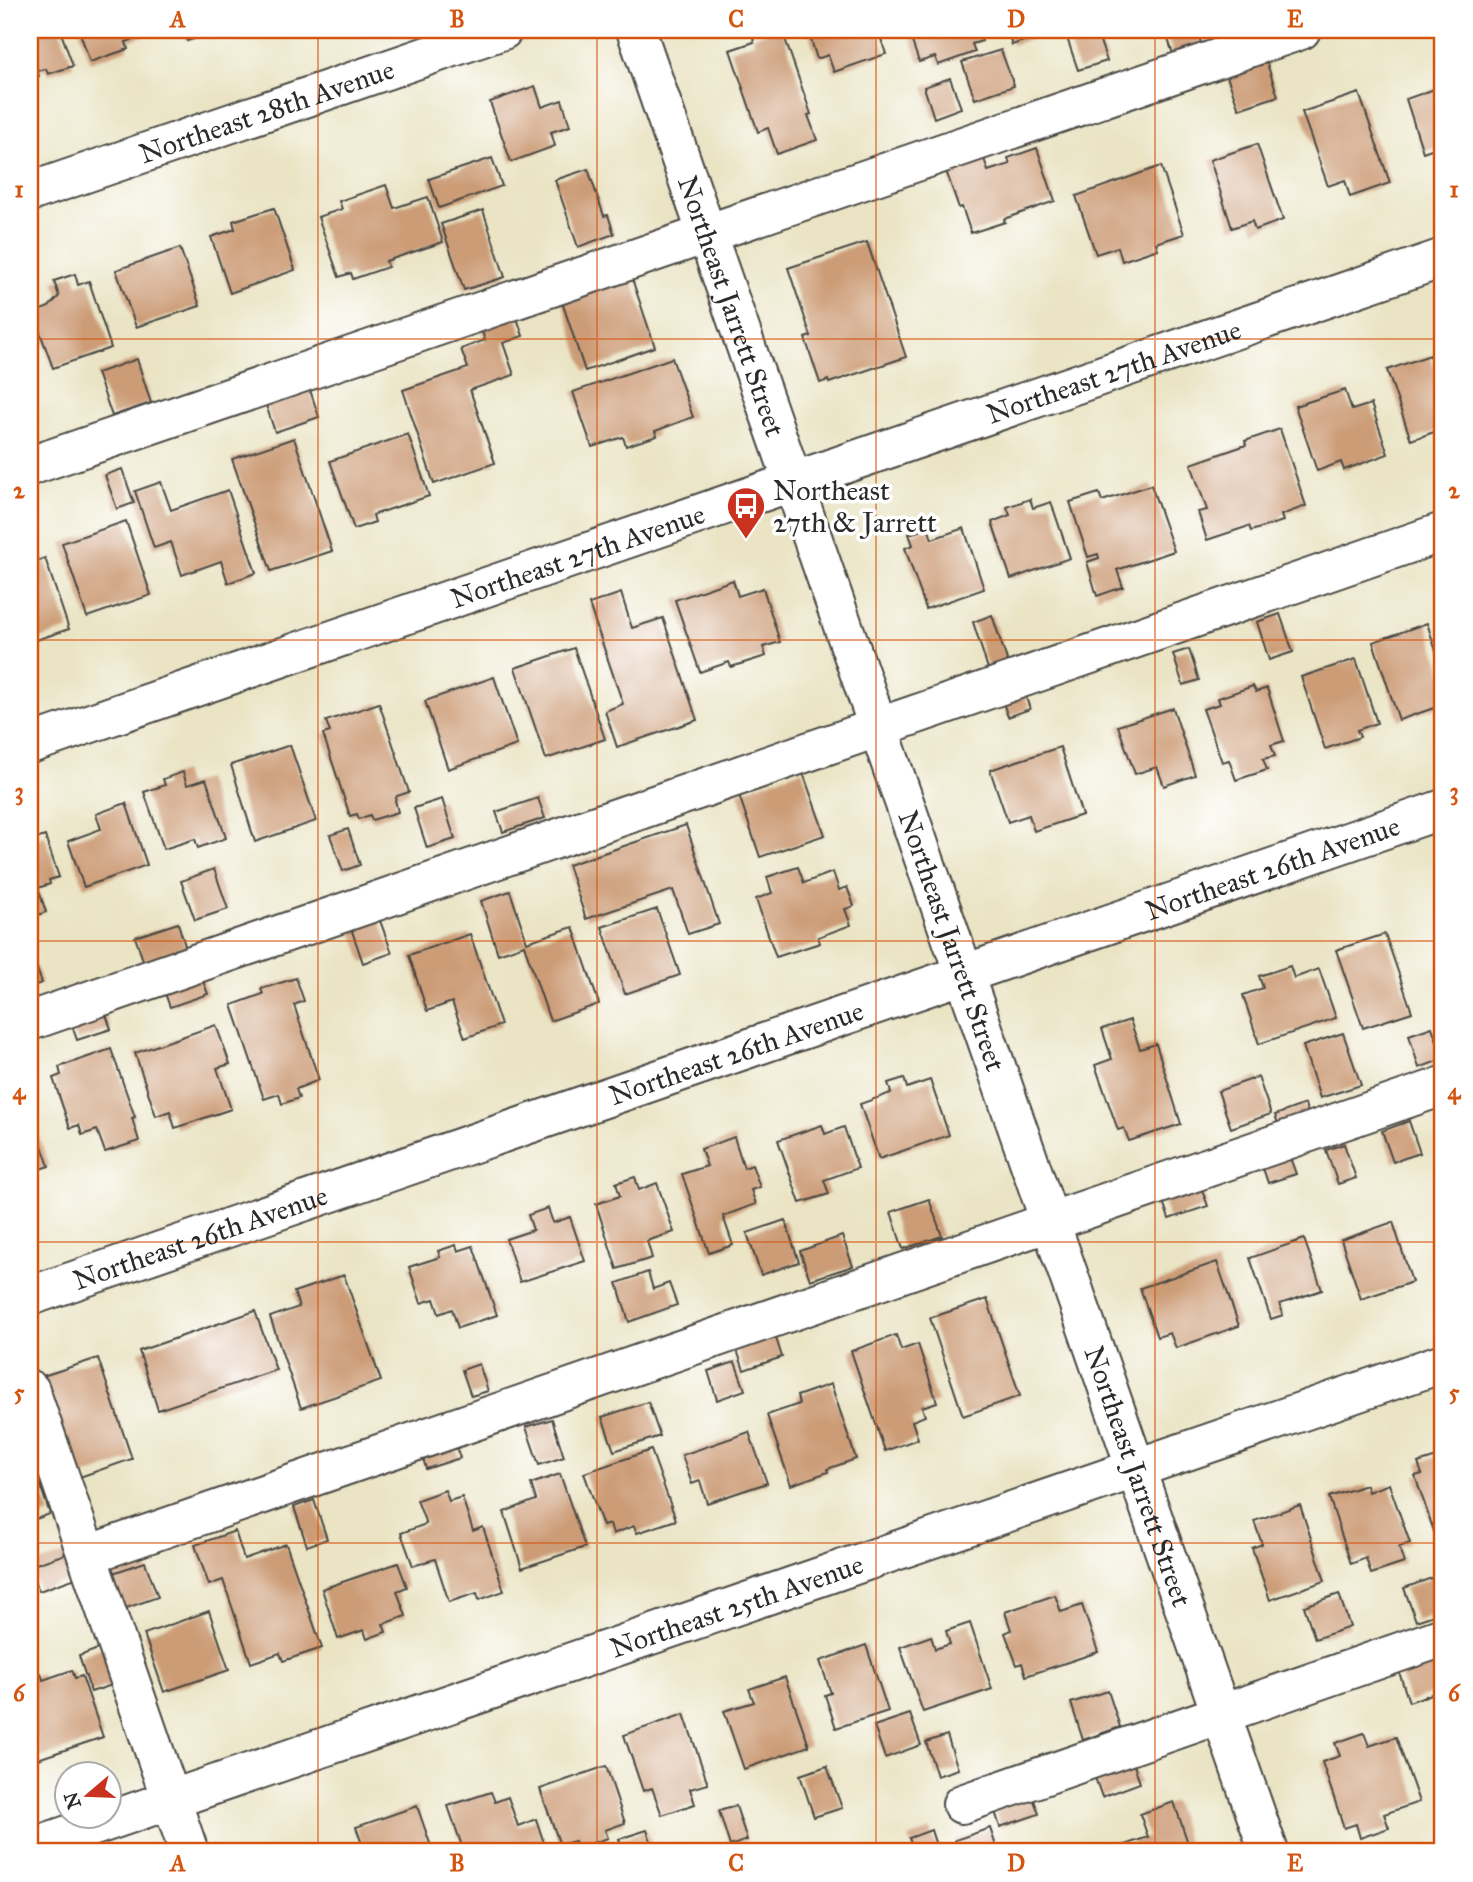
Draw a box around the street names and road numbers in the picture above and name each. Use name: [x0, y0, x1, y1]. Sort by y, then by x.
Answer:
street label: Northeast 28th Avenue: [135, 52, 399, 171]
street label: Northeast Jarrett Street: [670, 171, 793, 441]
street label: Northeast 27th Avenue: [982, 312, 1246, 432]
street label: Northeast 27th Avenue: [446, 496, 709, 616]
street label: Northeast Jarrett Street: [890, 806, 1013, 1076]
street label: Northeast 26th Avenue: [1141, 808, 1404, 928]
street label: Northeast 26th Avenue: [605, 993, 868, 1113]
street label: Northeast 26th Avenue: [68, 1178, 332, 1298]
street label: Northeast Jarrett Street: [1077, 1341, 1199, 1611]
street label: Northeast 25th Avenue: [606, 1546, 868, 1666]

